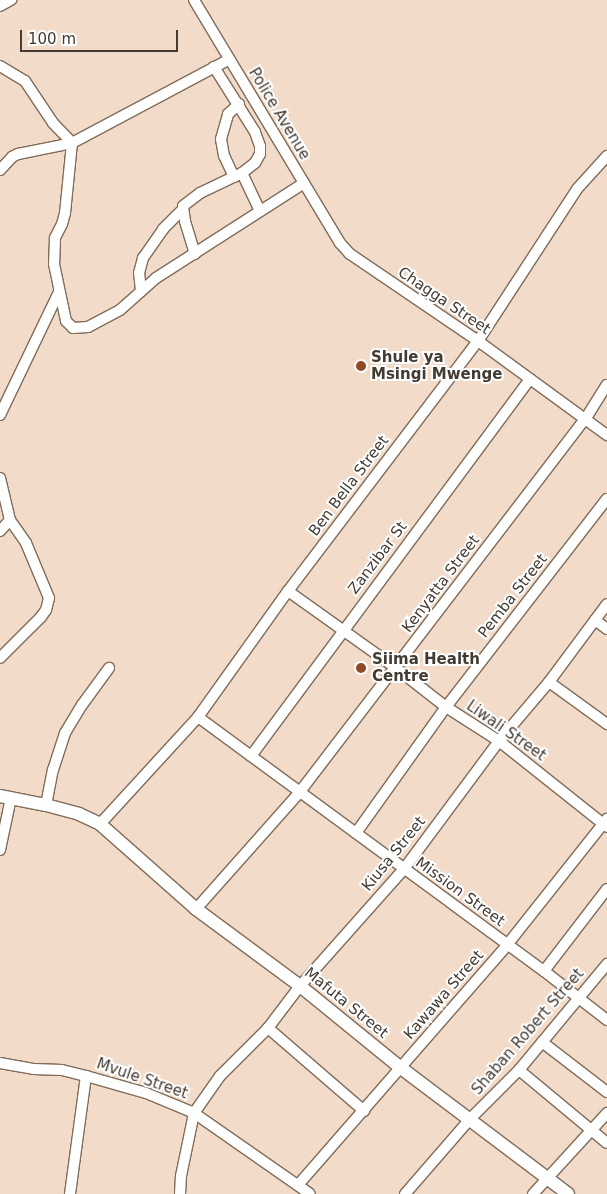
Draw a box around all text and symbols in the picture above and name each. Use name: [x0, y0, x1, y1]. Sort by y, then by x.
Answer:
scale bar: [22, 20, 180, 52]
text: 100 m: [28, 30, 76, 48]
street label: Police Avenue: [245, 65, 313, 163]
street label: Chagga Street: [394, 263, 494, 339]
place label: Shule ya Msingi Mwenge: [371, 348, 502, 383]
marker: Shule ya Msingi Mwenge: [355, 360, 367, 372]
street label: Ben Bella Street: [305, 432, 393, 540]
street label: Zanzibar St: [345, 518, 411, 598]
street label: Kenyatta Street: [399, 532, 483, 636]
street label: Pemba Street: [475, 551, 551, 641]
place label: Siima Health Centre: [372, 650, 480, 685]
marker: Siima Health Centre: [354, 661, 368, 675]
street label: Liwali Street: [463, 697, 549, 765]
street label: Kiusa Street: [358, 813, 430, 895]
street label: Mission Street: [412, 854, 508, 930]
street label: Kawawa Street: [400, 947, 488, 1043]
street label: Mafuta Street: [301, 964, 391, 1042]
street label: Shaban Robert Street: [468, 965, 588, 1099]
street label: Mvule Street: [94, 1055, 190, 1103]

